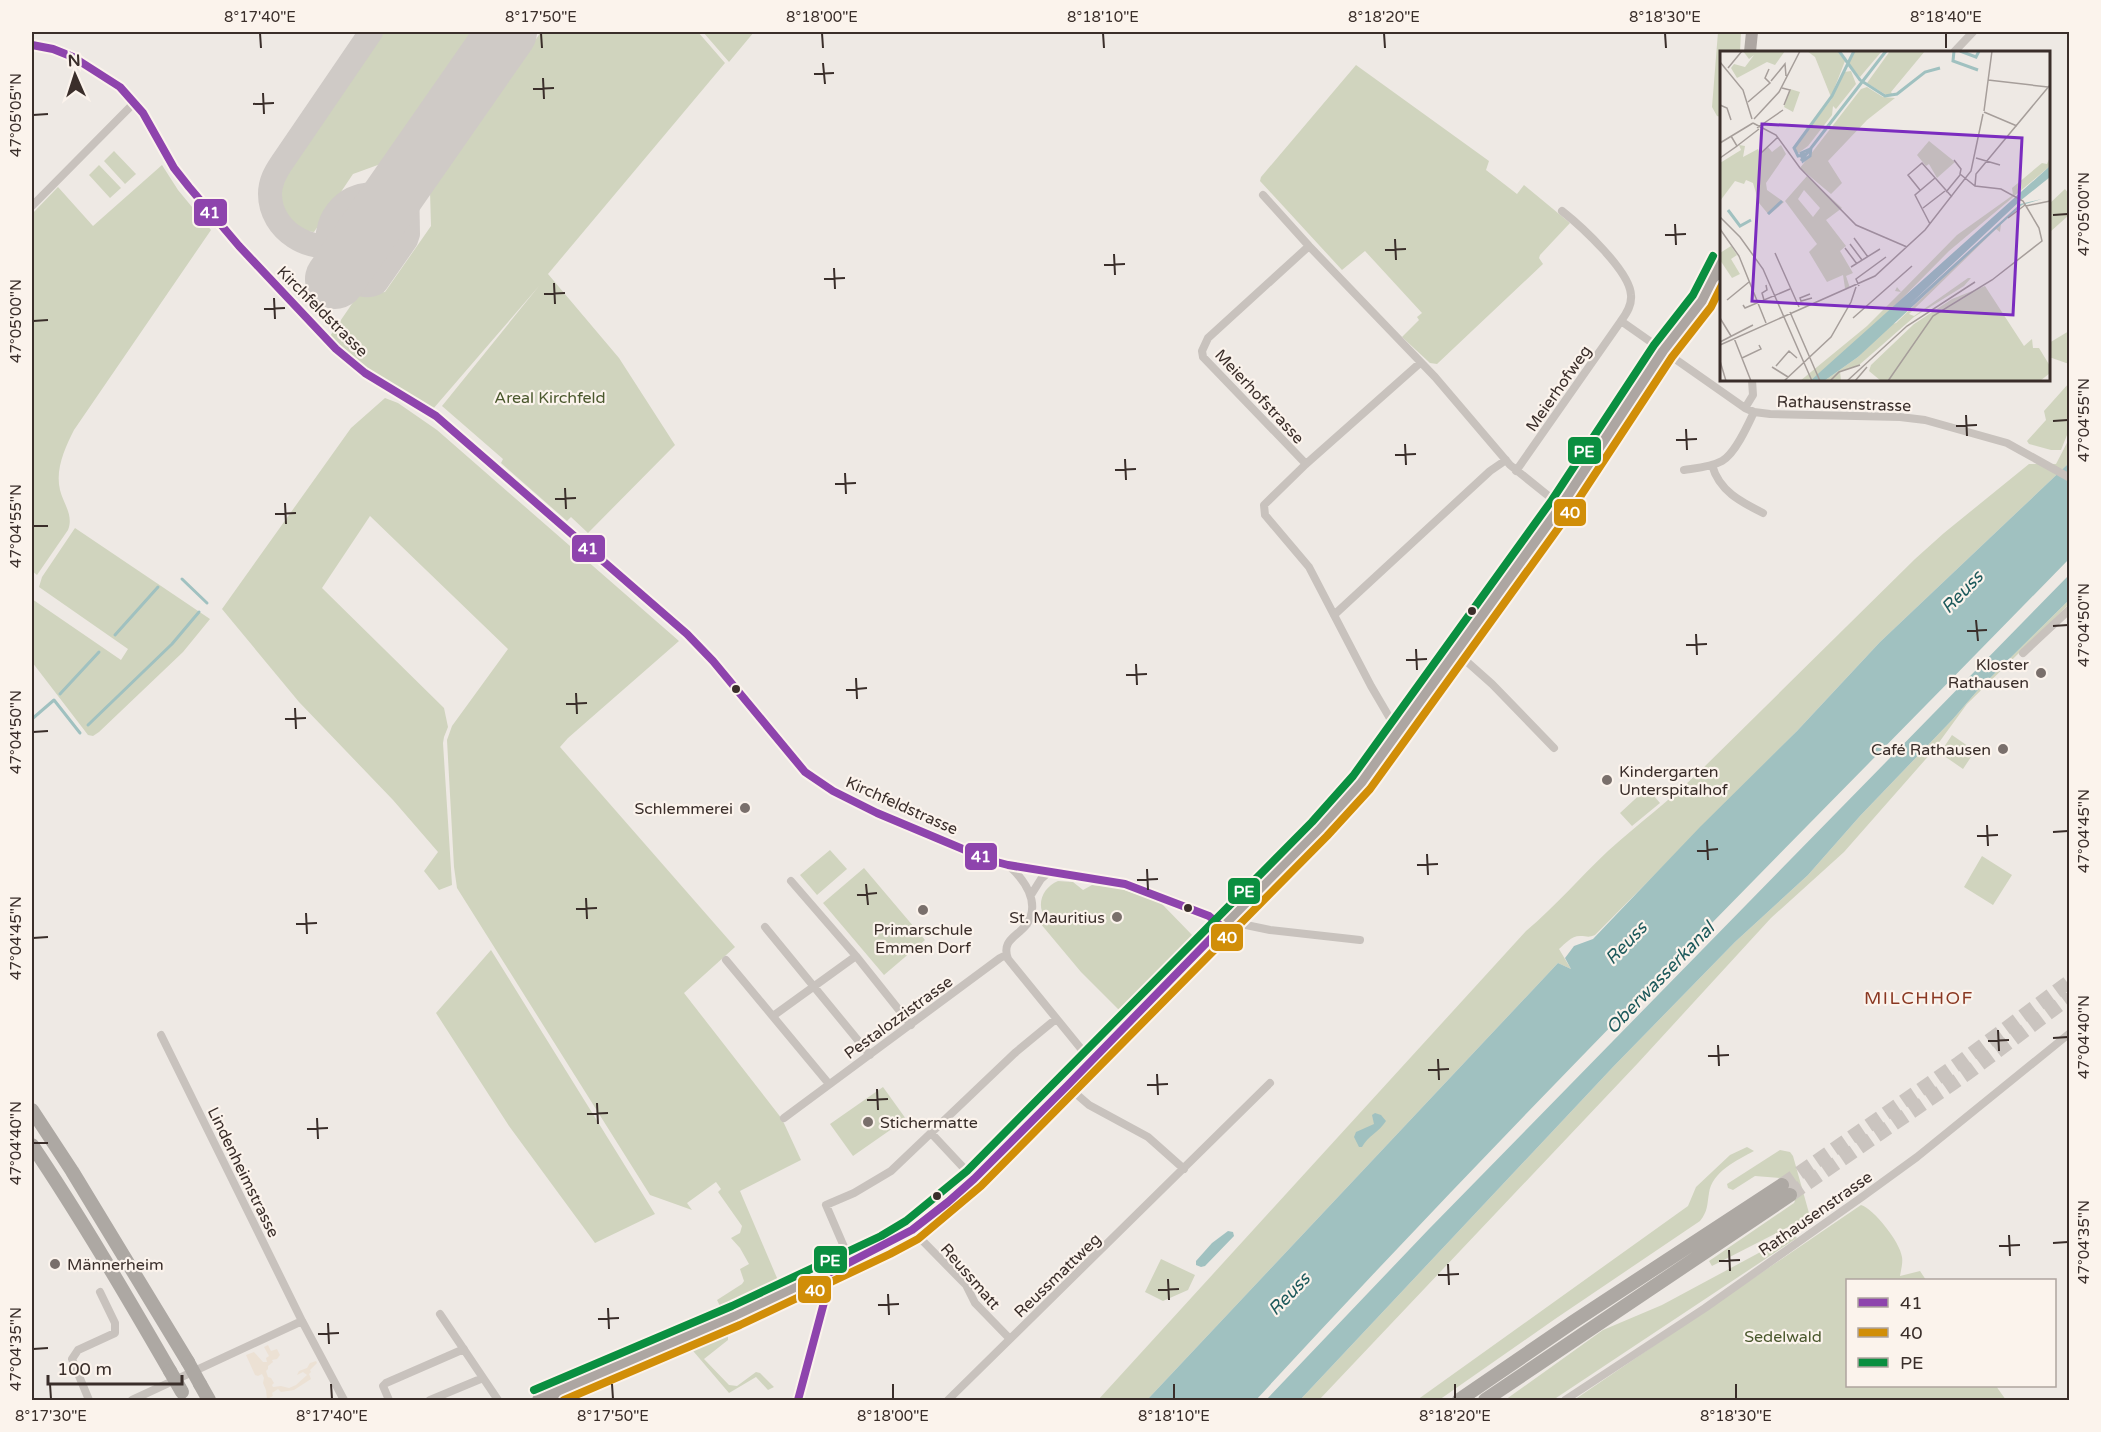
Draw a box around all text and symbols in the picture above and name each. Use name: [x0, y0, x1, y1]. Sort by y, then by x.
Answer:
text: 8°17'40"E: [224, 8, 296, 26]
text: 8°17'50"E: [505, 8, 577, 26]
text: 8°18'00"E: [786, 8, 858, 26]
text: 8°18'10"E: [1067, 8, 1139, 26]
text: 8°18'20"E: [1348, 8, 1420, 26]
text: 8°18'30"E: [1629, 8, 1701, 26]
text: 8°18'40"E: [1910, 8, 1982, 26]
north arrow: [45, 45, 105, 105]
text: N: [67, 51, 81, 71]
inset map: [1720, 51, 2050, 381]
text: 47°05'05"N: [7, 73, 25, 157]
text: 47°05'00"N: [2075, 172, 2093, 256]
line badge: 41: [193, 198, 228, 227]
text: 41: [200, 203, 220, 223]
street label: Kirchfeldstrasse: [273, 262, 372, 361]
text: 47°05'00"N: [7, 279, 25, 363]
street label: Meierhofweg: [1522, 342, 1596, 436]
street label: Meierhofstrasse: [1210, 345, 1308, 448]
text: 47°04'55"N: [2075, 378, 2093, 462]
park label: Areal Kirchfeld: [494, 388, 606, 408]
street label: Rathausenstrasse: [1776, 392, 1912, 416]
line badge: PE: [1567, 436, 1602, 465]
text: PE: [1574, 442, 1594, 462]
text: 47°04'55"N: [7, 484, 25, 568]
line badge: 40: [1553, 498, 1587, 527]
text: 40: [1560, 503, 1580, 523]
line badge: 41: [571, 534, 606, 563]
text: 41: [578, 539, 598, 559]
water label: Reuss: [1936, 565, 1989, 618]
text: 47°04'50"N: [2075, 583, 2093, 667]
unlabelled marker: [1466, 605, 1478, 617]
place label: Kloster Rathausen: [1948, 655, 2030, 693]
marker: Kloster Rathausen: [2034, 666, 2048, 680]
unlabelled marker: [730, 683, 742, 695]
text: 47°04'50"N: [7, 690, 25, 774]
place label: Café Rathausen: [1871, 740, 1991, 760]
marker: Café Rathausen: [1996, 742, 2010, 756]
place label: Kindergarten Unterspitalhof: [1619, 762, 1729, 800]
street label: Kirchfeldstrasse: [842, 772, 961, 840]
marker: Kindergarten Unterspitalhof: [1600, 773, 1614, 787]
text: 47°04'45"N: [2075, 789, 2093, 873]
place label: Schlemmerei: [634, 799, 733, 819]
marker: Schlemmerei: [738, 801, 752, 815]
line badge: 41: [964, 842, 998, 871]
text: 41: [971, 847, 991, 867]
line badge: PE: [1227, 877, 1261, 905]
text: PE: [1234, 882, 1254, 902]
text: 47°04'45"N: [7, 896, 25, 980]
unlabelled marker: [1182, 902, 1194, 914]
marker: Primarschule Emmen Dorf: [916, 903, 930, 917]
place label: St. Mauritius: [1009, 908, 1105, 928]
marker: St. Mauritius: [1110, 910, 1124, 924]
water label: Reuss: [1600, 916, 1653, 969]
water label: Oberwasserkanal: [1601, 916, 1721, 1038]
place label: Primarschule Emmen Dorf: [873, 920, 973, 958]
line badge: 40: [1210, 923, 1244, 952]
text: 40: [1217, 928, 1237, 948]
street label: Pestalozzistrasse: [840, 972, 957, 1064]
district label: MILCHHOF: [1864, 987, 1974, 1009]
text: 47°04'40"N: [2075, 995, 2093, 1079]
text: 47°04'40"N: [7, 1101, 25, 1185]
street label: Lindenheimstrasse: [203, 1104, 283, 1241]
place label: Stichermatte: [880, 1113, 978, 1133]
marker: Stichermatte: [861, 1115, 875, 1129]
street label: Rathausenstrasse: [1755, 1167, 1876, 1261]
unlabelled marker: [931, 1190, 943, 1202]
text: 47°04'35"N: [2075, 1200, 2093, 1284]
street label: Reussmattweg: [1010, 1229, 1105, 1322]
street label: Reussmatt: [936, 1239, 1004, 1314]
line badge: PE: [813, 1245, 848, 1274]
text: PE: [820, 1251, 840, 1271]
place label: Männerheim: [67, 1255, 164, 1275]
marker: Männerheim: [48, 1257, 62, 1271]
water label: Reuss: [1263, 1267, 1316, 1320]
line badge: 40: [797, 1275, 832, 1304]
legend: [1846, 1279, 2056, 1387]
text: 40: [805, 1281, 825, 1301]
text: 41: [1900, 1292, 1923, 1314]
text: 47°04'35"N: [7, 1307, 25, 1391]
text: 40: [1900, 1322, 1923, 1344]
park label: Sedelwald: [1744, 1327, 1822, 1347]
scale bar: [48, 1348, 182, 1386]
text: PE: [1900, 1352, 1924, 1374]
text: 100 m: [57, 1358, 112, 1380]
text: 8°17'30"E: [15, 1407, 87, 1425]
text: 8°17'40"E: [296, 1407, 368, 1425]
text: 8°17'50"E: [577, 1407, 649, 1425]
text: 8°18'00"E: [857, 1407, 929, 1425]
text: 8°18'10"E: [1138, 1407, 1210, 1425]
text: 8°18'20"E: [1419, 1407, 1491, 1425]
text: 8°18'30"E: [1700, 1407, 1772, 1425]

